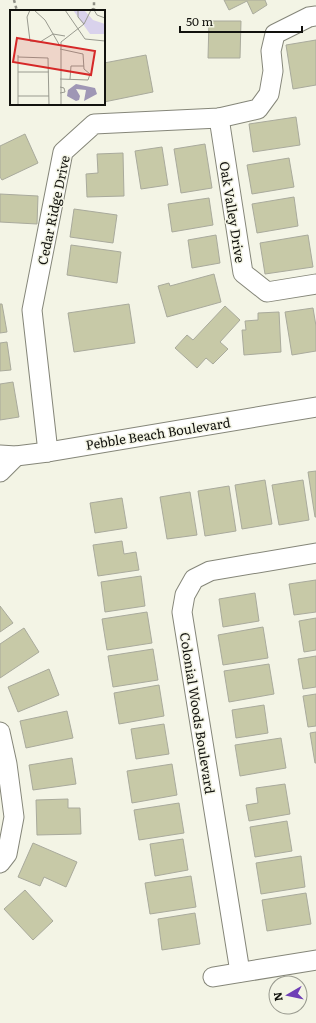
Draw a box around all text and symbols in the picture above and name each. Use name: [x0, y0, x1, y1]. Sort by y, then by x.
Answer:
scale bar: [180, 8, 302, 34]
inset map: [10, 10, 105, 105]
text: 50 m: [186, 12, 213, 30]
street label: Cedar Ridge Drive: [32, 153, 74, 267]
street label: Oak Valley Drive: [216, 160, 250, 264]
street label: Pebble Beach Boulevard: [84, 412, 232, 454]
street label: Colonial Woods Boulevard: [176, 631, 220, 795]
north arrow: [268, 975, 308, 1015]
text: N: [269, 991, 286, 1003]

